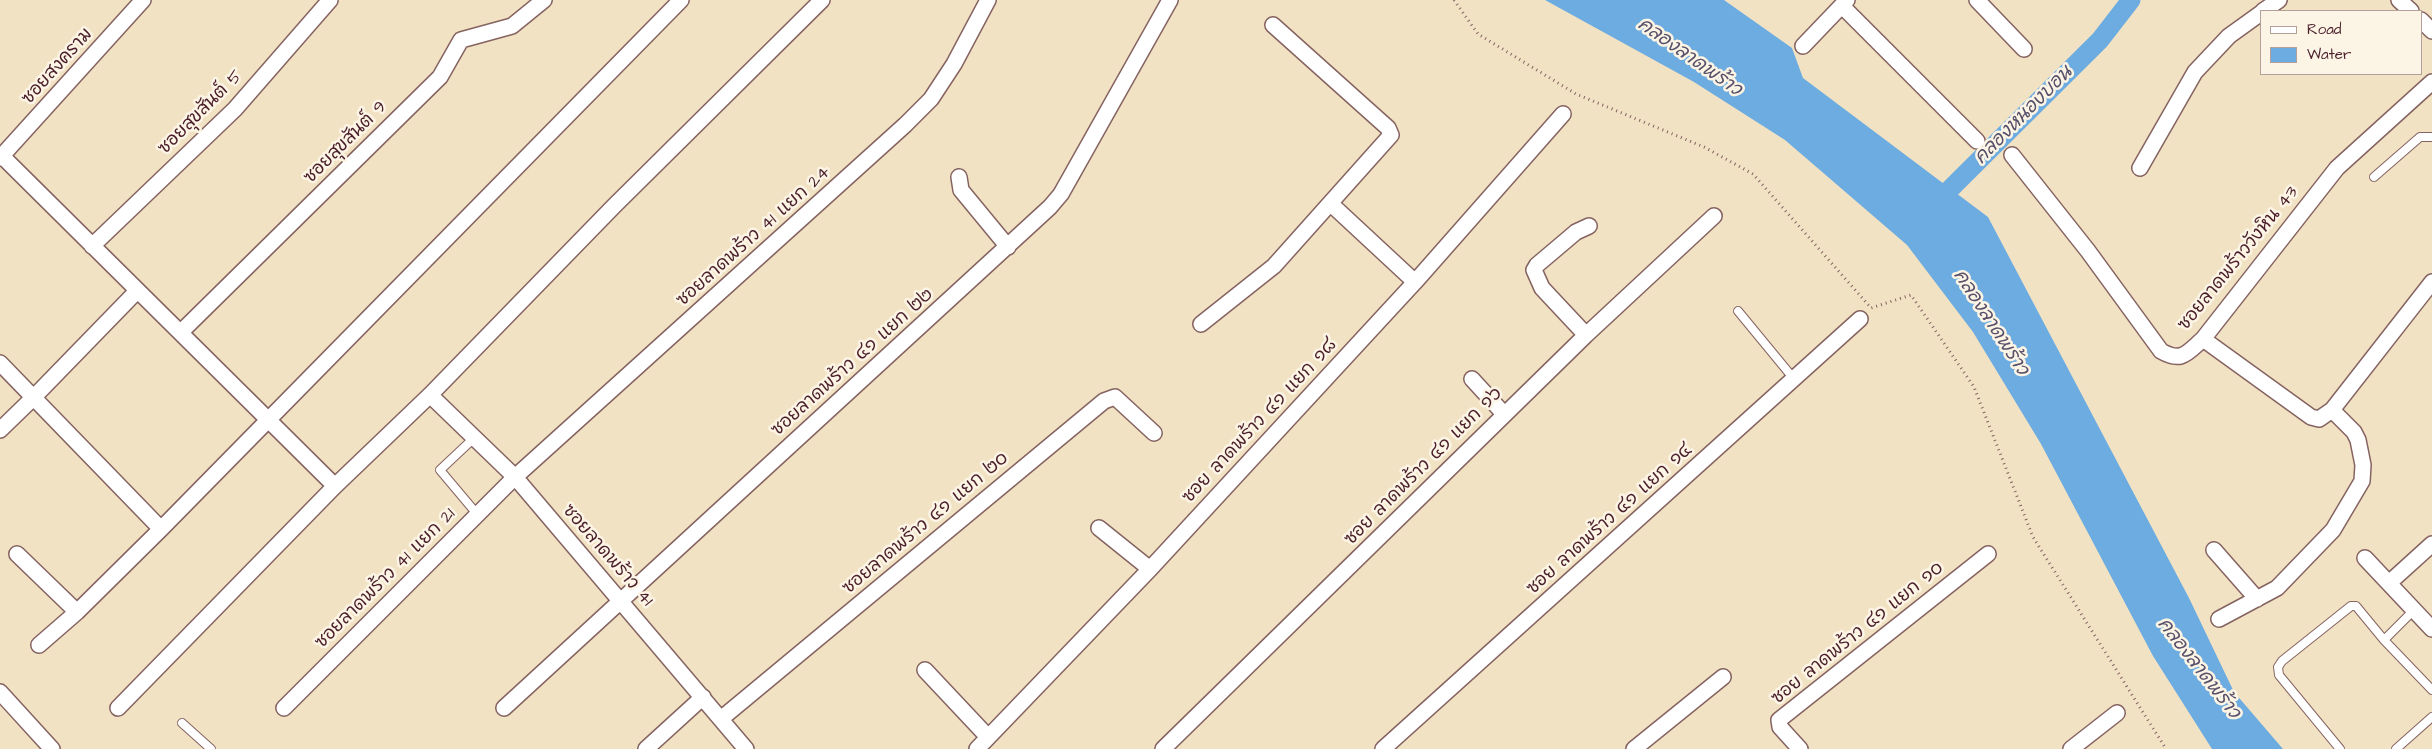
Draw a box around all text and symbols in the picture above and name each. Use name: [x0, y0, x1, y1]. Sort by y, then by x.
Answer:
legend: [2260, 10, 2422, 75]
water label: คลองลาดพร้าว: [1633, 14, 1745, 102]
text: Road: [2307, 19, 2341, 40]
street label: ซอยสงคราม: [18, 24, 98, 110]
text: Water: [2307, 44, 2351, 65]
water label: คลองหนองบอน: [1970, 62, 2078, 170]
street label: ซอยสุขสันต์ 5: [154, 66, 248, 160]
street label: ซอยสุขสันต์ 9: [300, 97, 392, 189]
street label: ซอยลาดพร้าว 41 แยก 24: [673, 162, 835, 312]
street label: ซอยลาดพร้าววังหิน 43: [2174, 183, 2304, 335]
water label: คลองลาดพร้าว: [1947, 266, 2033, 380]
street label: ซอยลาดพร้าว ๔๑ แยก ๒๒: [768, 285, 938, 441]
street label: ซอย ลาดพร้าว ๔๑ แยก ๑๘: [1178, 336, 1342, 508]
street label: ซอย ลาดพร้าว ๔๑ แยก ๑๖: [1341, 384, 1507, 550]
street label: ซอย ลาดพร้าว ๔๑ แยก ๑๔: [1523, 440, 1697, 600]
street label: ซอยลาดพร้าว ๔๑ แยก ๒๐: [839, 448, 1013, 600]
street label: ซอยลาดพร้าว 41: [557, 501, 657, 611]
street label: ซอยลาดพร้าว 41 แยก 21: [311, 504, 461, 654]
street label: ซอย ลาดพร้าว ๔๑ แยก ๑๐: [1768, 558, 1948, 710]
water label: คลองลาดพร้าว: [2152, 614, 2244, 724]

